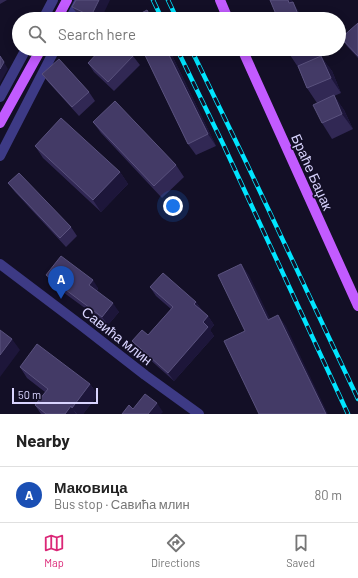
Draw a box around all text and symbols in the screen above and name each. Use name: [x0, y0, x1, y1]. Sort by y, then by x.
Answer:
search box: [12, 12, 346, 56]
icon: search: [26, 23, 48, 45]
text: Search here: [58, 25, 136, 43]
street label: Браће Баџак: [288, 131, 337, 213]
your location: [163, 196, 183, 216]
pin: A: [48, 266, 74, 299]
street label: Савића млин: [79, 303, 156, 368]
scale bar: [12, 386, 98, 405]
text: 50 m: [18, 388, 41, 401]
text: Nearby: [16, 430, 70, 450]
text: Маковица: [54, 478, 128, 496]
text: A: [25, 487, 33, 503]
text: 80 m: [315, 487, 342, 503]
text: Bus stop · Савића млин: [54, 496, 190, 512]
tab: Map: [43, 532, 65, 569]
tab: Directions: [151, 532, 200, 569]
tab: Saved: [286, 532, 315, 569]

